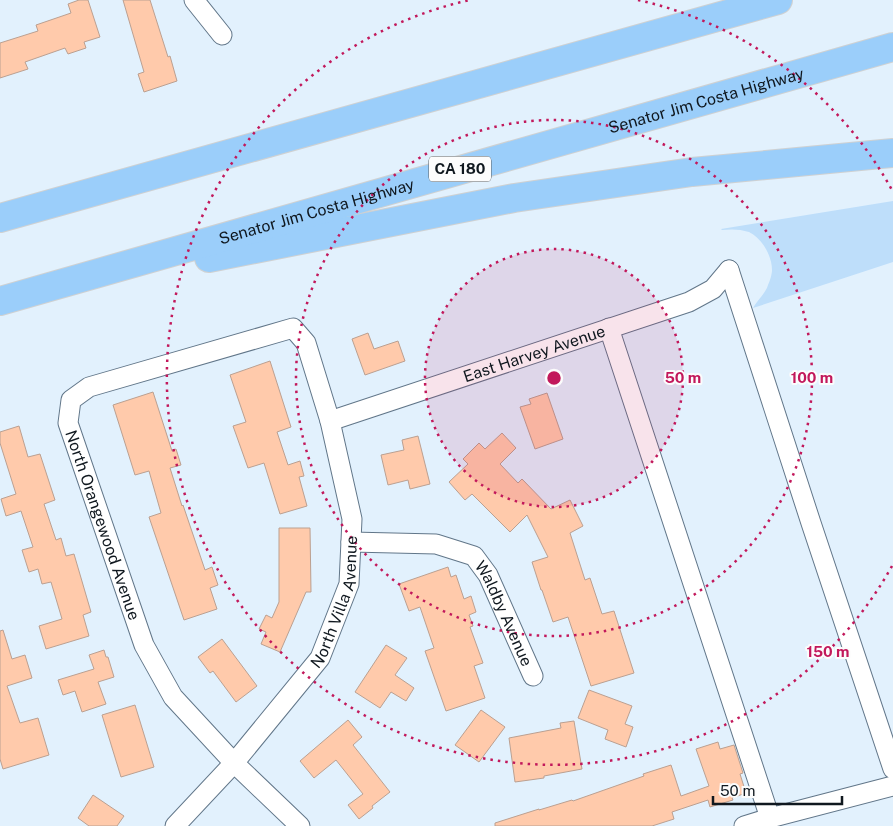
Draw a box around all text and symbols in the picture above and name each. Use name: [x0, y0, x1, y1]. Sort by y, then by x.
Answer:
street label: Senator Jim Costa Highway: [606, 64, 806, 137]
road number: CA 180: [429, 156, 491, 182]
street label: Senator Jim Costa Highway: [217, 175, 417, 248]
street label: East Harvey Avenue: [461, 321, 608, 386]
centre of rings: [545, 369, 563, 387]
text: 50 m: [665, 369, 701, 386]
text: 100 m: [791, 369, 833, 386]
street label: North Orangewood Avenue: [61, 428, 144, 623]
street label: North Villa Avenue: [307, 535, 361, 672]
street label: Waldby Avenue: [471, 557, 536, 669]
text: 150 m: [806, 643, 850, 660]
scale bar: [713, 774, 842, 806]
text: 50 m: [720, 782, 755, 799]

